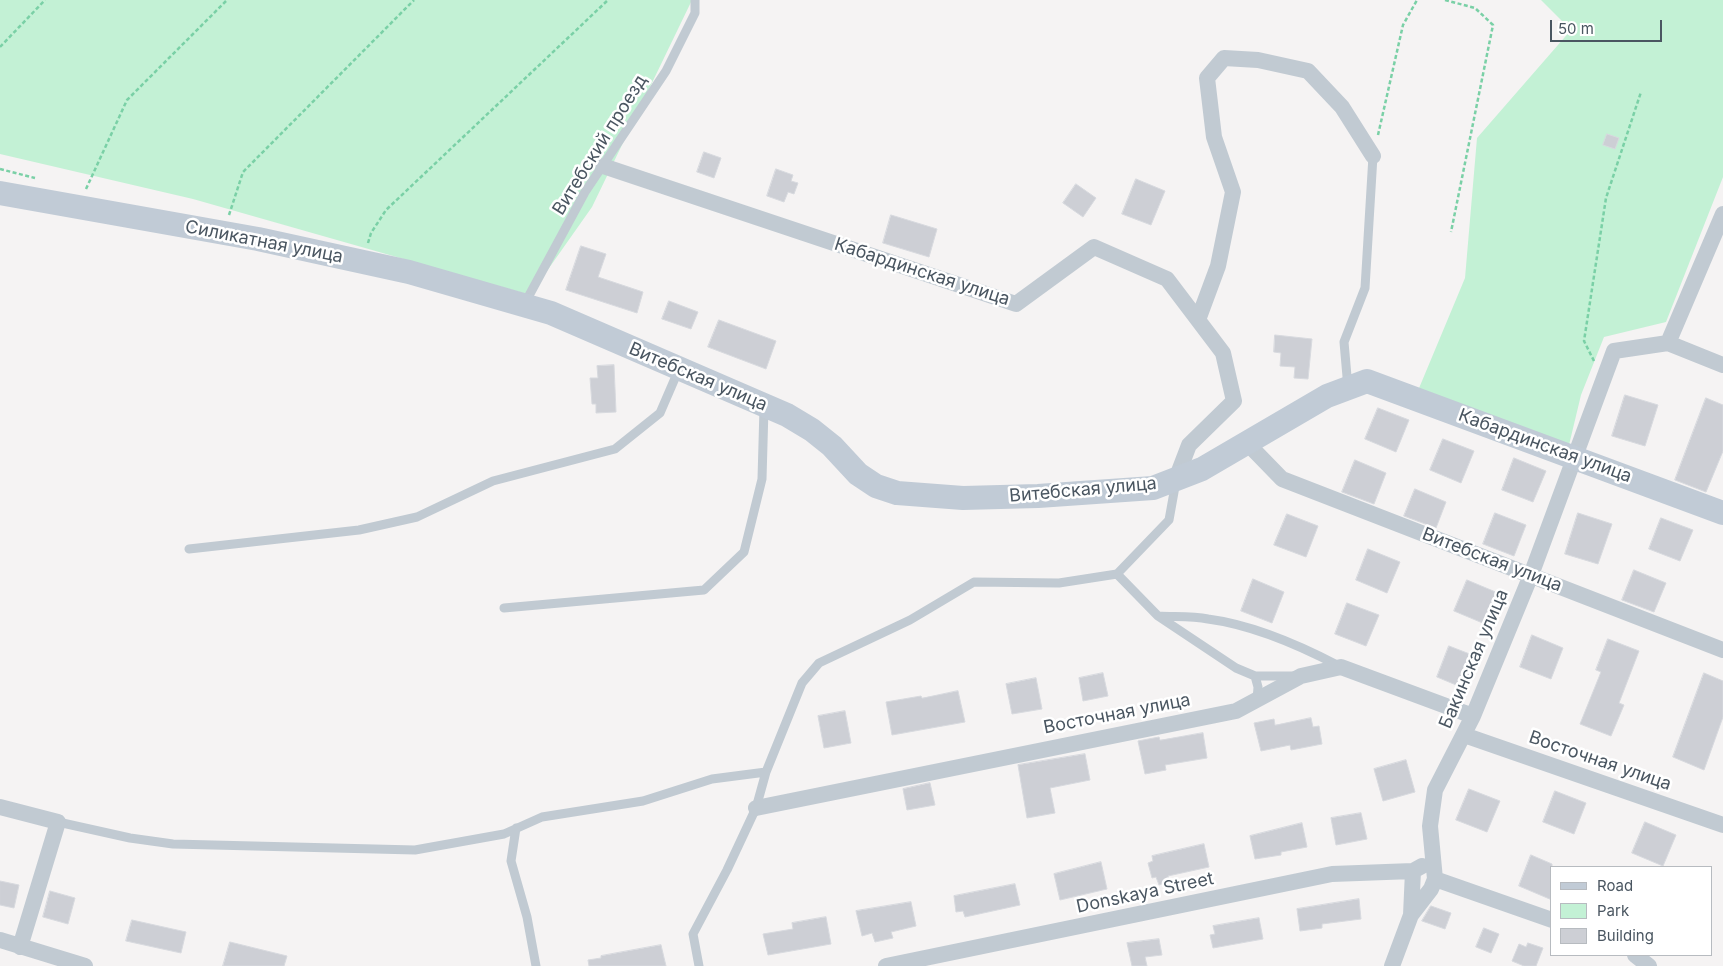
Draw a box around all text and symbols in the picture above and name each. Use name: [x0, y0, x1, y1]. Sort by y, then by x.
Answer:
scale bar: [1553, 10, 1666, 42]
text: 50 m: [1558, 19, 1594, 38]
street label: Витебский проезд: [548, 71, 652, 219]
street label: Силикатная улица: [183, 216, 345, 268]
street label: Кабардинская улица: [832, 233, 1012, 311]
street label: Витебская улица: [626, 338, 770, 416]
street label: Кабардинская улица: [1455, 405, 1635, 487]
street label: Витебская улица: [1008, 473, 1158, 507]
street label: Витебская улица: [1419, 523, 1565, 597]
street label: Бакинская улица: [1435, 586, 1513, 732]
street label: Восточная улица: [1042, 689, 1192, 739]
street label: Восточная улица: [1526, 726, 1674, 796]
legend: [1550, 866, 1713, 956]
street label: Donskaya Street: [1074, 868, 1216, 918]
text: Road: [1597, 876, 1633, 895]
text: Park: [1597, 901, 1629, 920]
text: Building: [1597, 926, 1654, 945]

